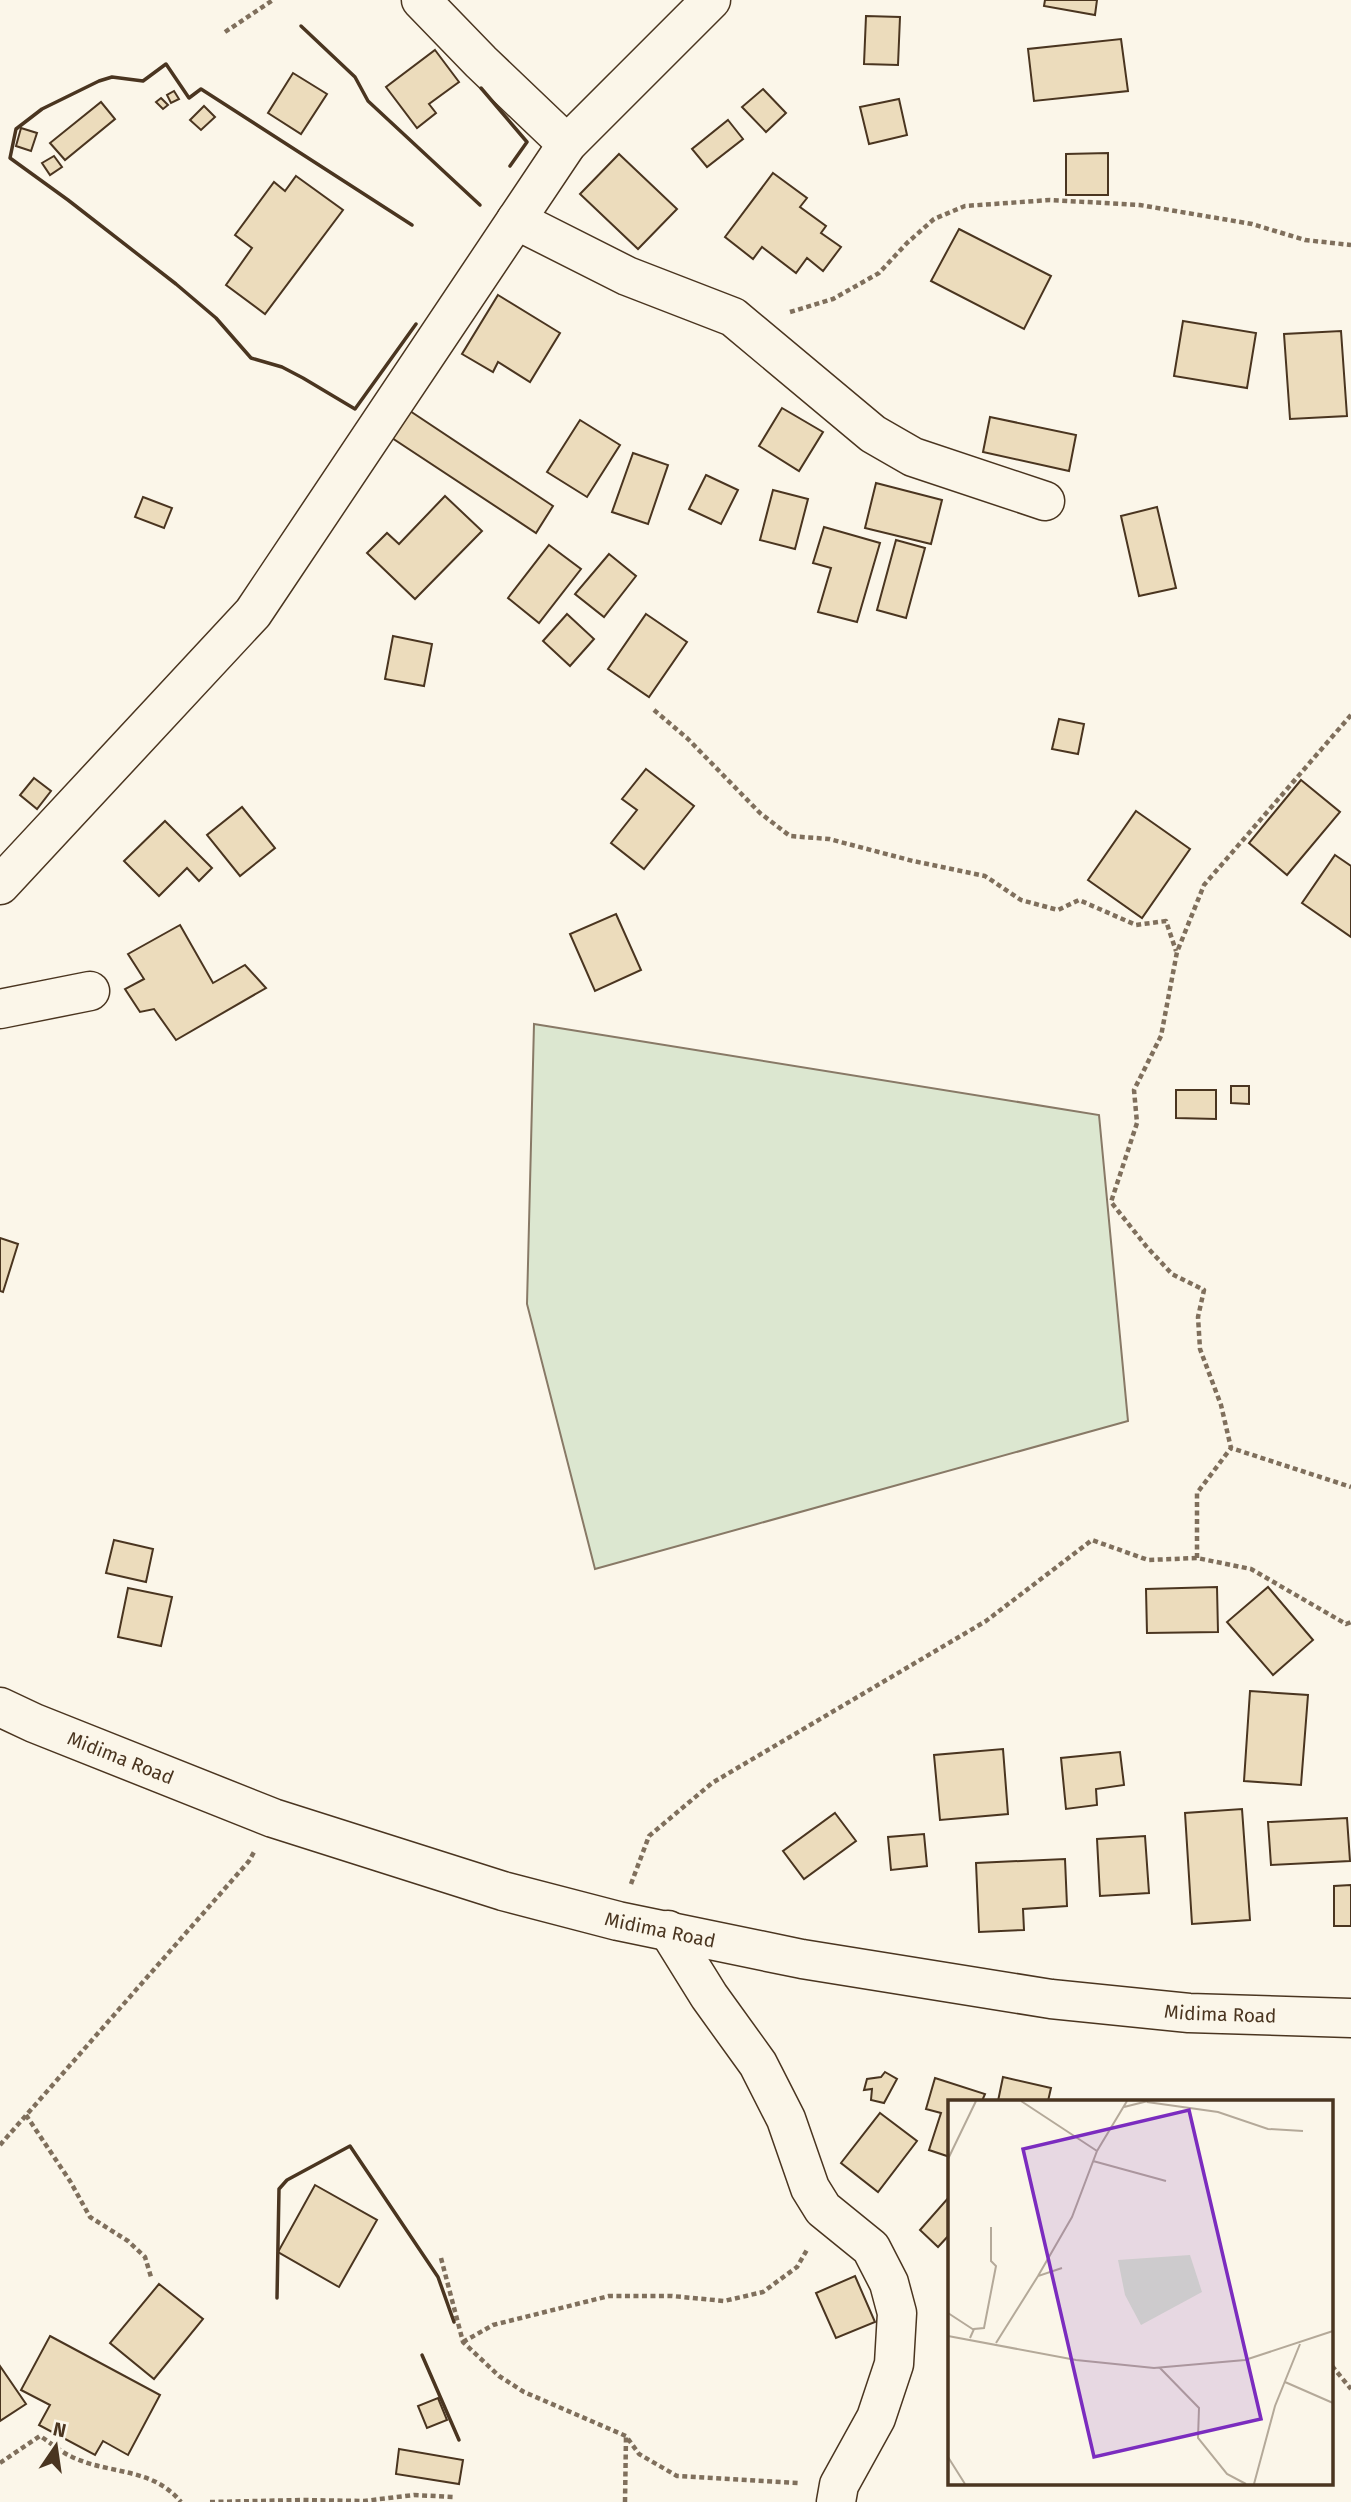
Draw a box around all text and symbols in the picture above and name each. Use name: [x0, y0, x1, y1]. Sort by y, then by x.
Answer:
street label: Midima Road: [64, 1726, 177, 1789]
street label: Midima Road: [602, 1907, 718, 1952]
street label: Midima Road: [1163, 1999, 1277, 2027]
inset map: [948, 2100, 1334, 2484]
north arrow: [21, 2411, 91, 2481]
text: N: [51, 2417, 68, 2443]

